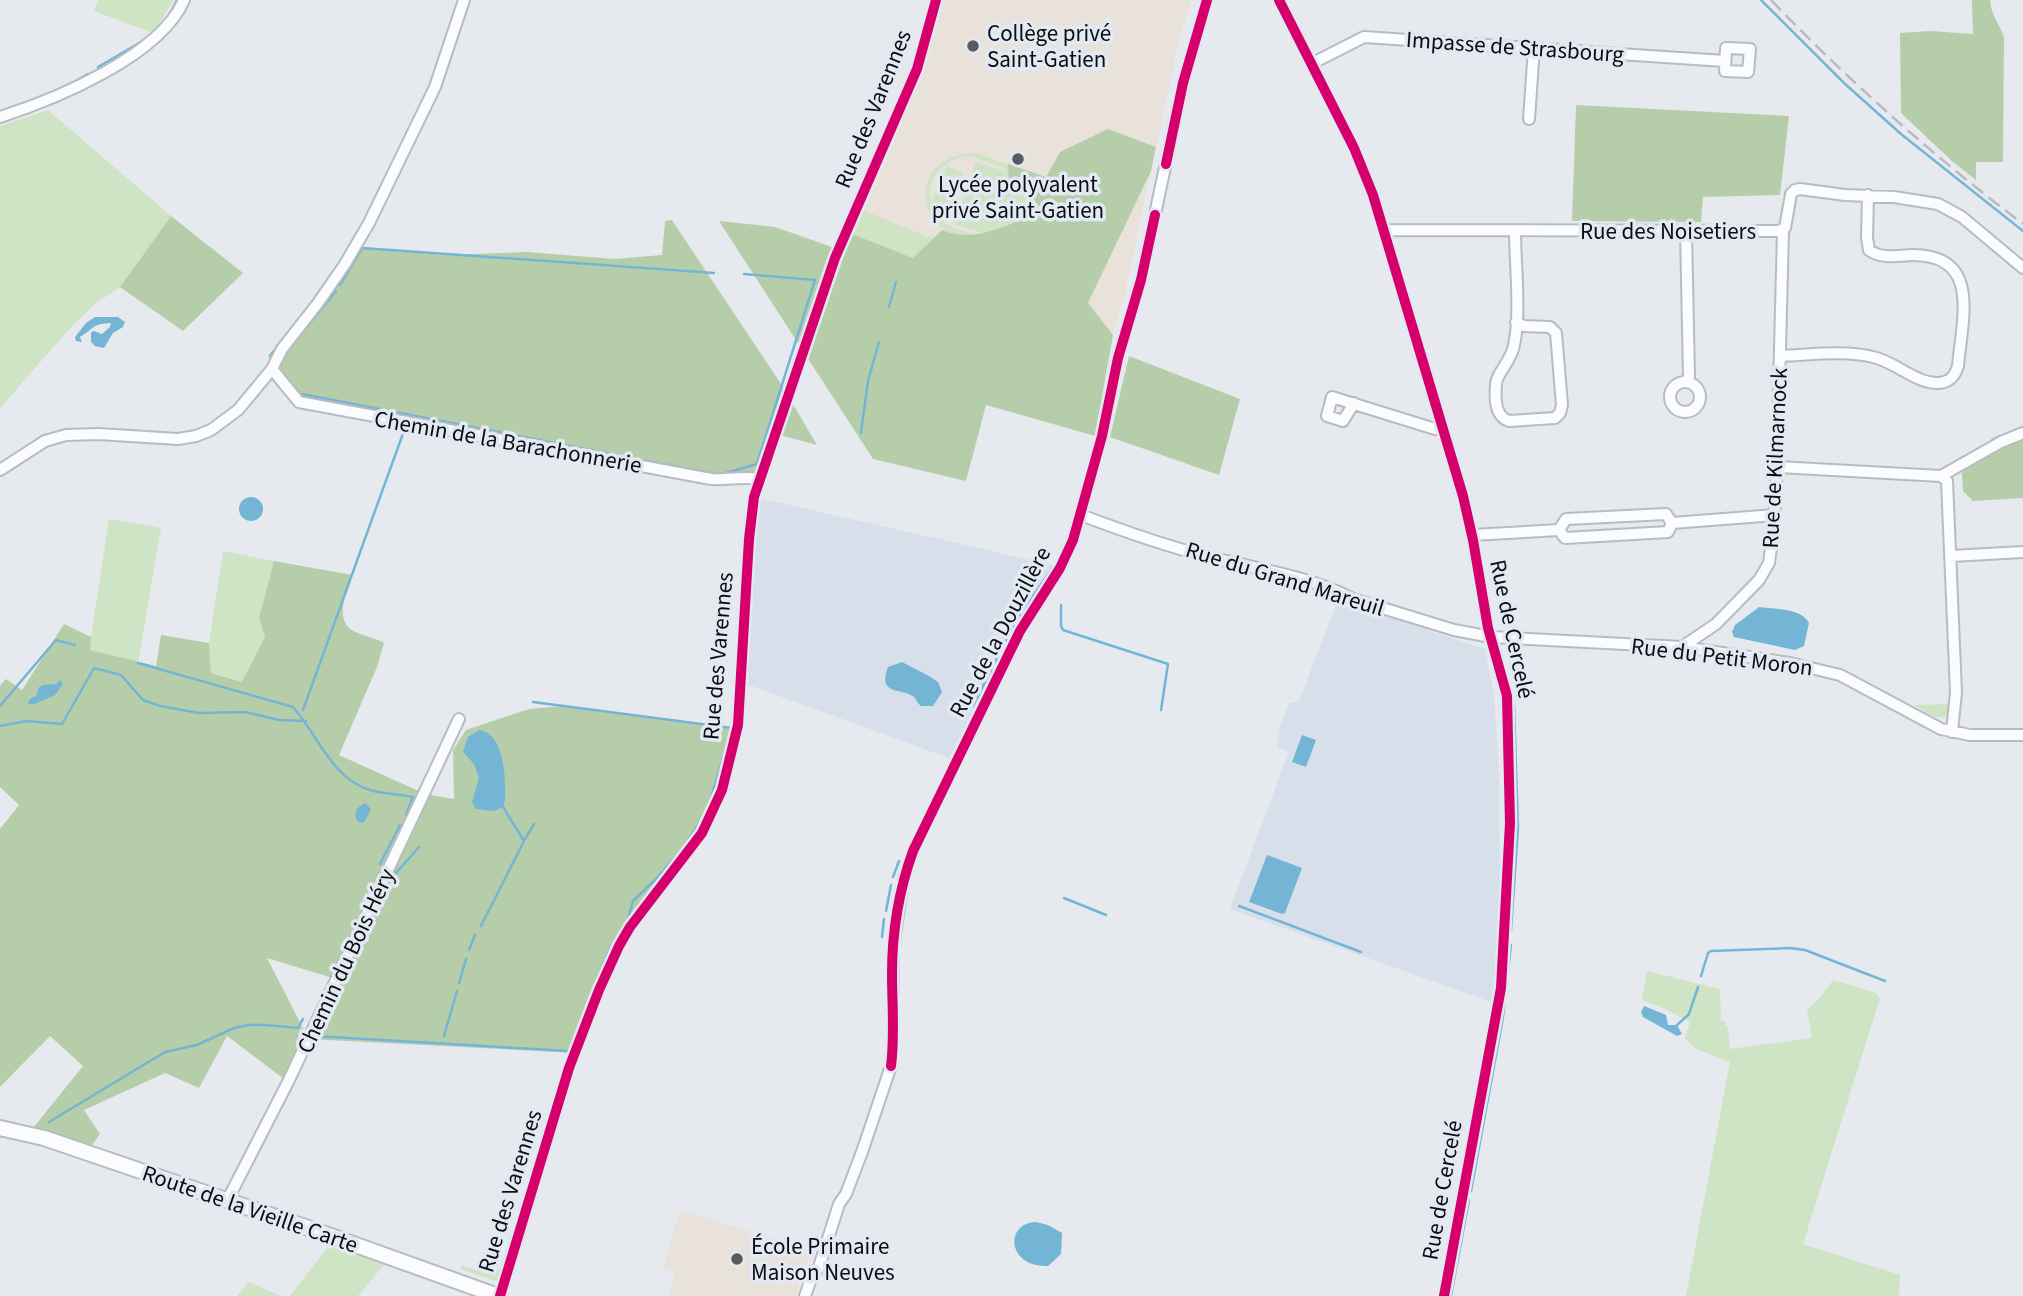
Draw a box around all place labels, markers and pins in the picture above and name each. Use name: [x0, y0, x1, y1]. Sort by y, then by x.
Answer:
place label: Collège privé Saint-Gatien: [987, 17, 1111, 76]
marker: Collège privé Saint-Gatien: [965, 38, 981, 54]
marker: Lycée polyvalent privé Saint-Gatien: [1010, 151, 1026, 167]
place label: Lycée polyvalent privé Saint-Gatien: [932, 168, 1104, 227]
place label: École Primaire Maison Neuves: [751, 1230, 895, 1289]
marker: École Primaire Maison Neuves: [729, 1251, 745, 1267]

